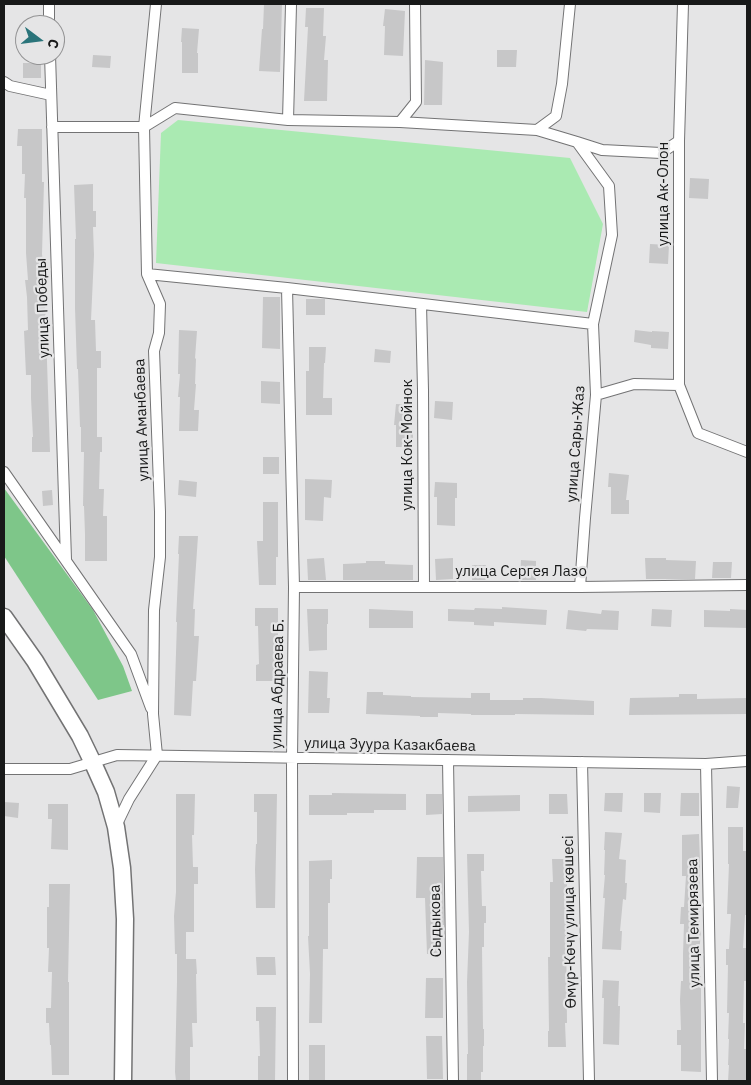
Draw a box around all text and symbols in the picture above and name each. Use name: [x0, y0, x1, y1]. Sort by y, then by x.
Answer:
north arrow: [15, 15, 65, 65]
text: С: [44, 37, 63, 50]
street label: улица Ак-Олон: [655, 142, 673, 246]
street label: улица Победы: [32, 257, 54, 359]
street label: улица Аманбаева: [131, 358, 153, 482]
street label: улица Кок-Мойнок: [399, 379, 417, 511]
street label: улица Сары-Жаз: [563, 385, 589, 503]
street label: улица Сергея Лазо: [455, 563, 587, 581]
street label: улица Абдраева Б.: [268, 619, 288, 749]
street label: улица Зуура Казакбаева: [304, 735, 476, 755]
street label: Өмүр-Көчү улица көшесі: [559, 835, 581, 1009]
street label: улица Темирязева: [684, 858, 704, 988]
street label: Сыдыкова: [426, 884, 446, 958]

